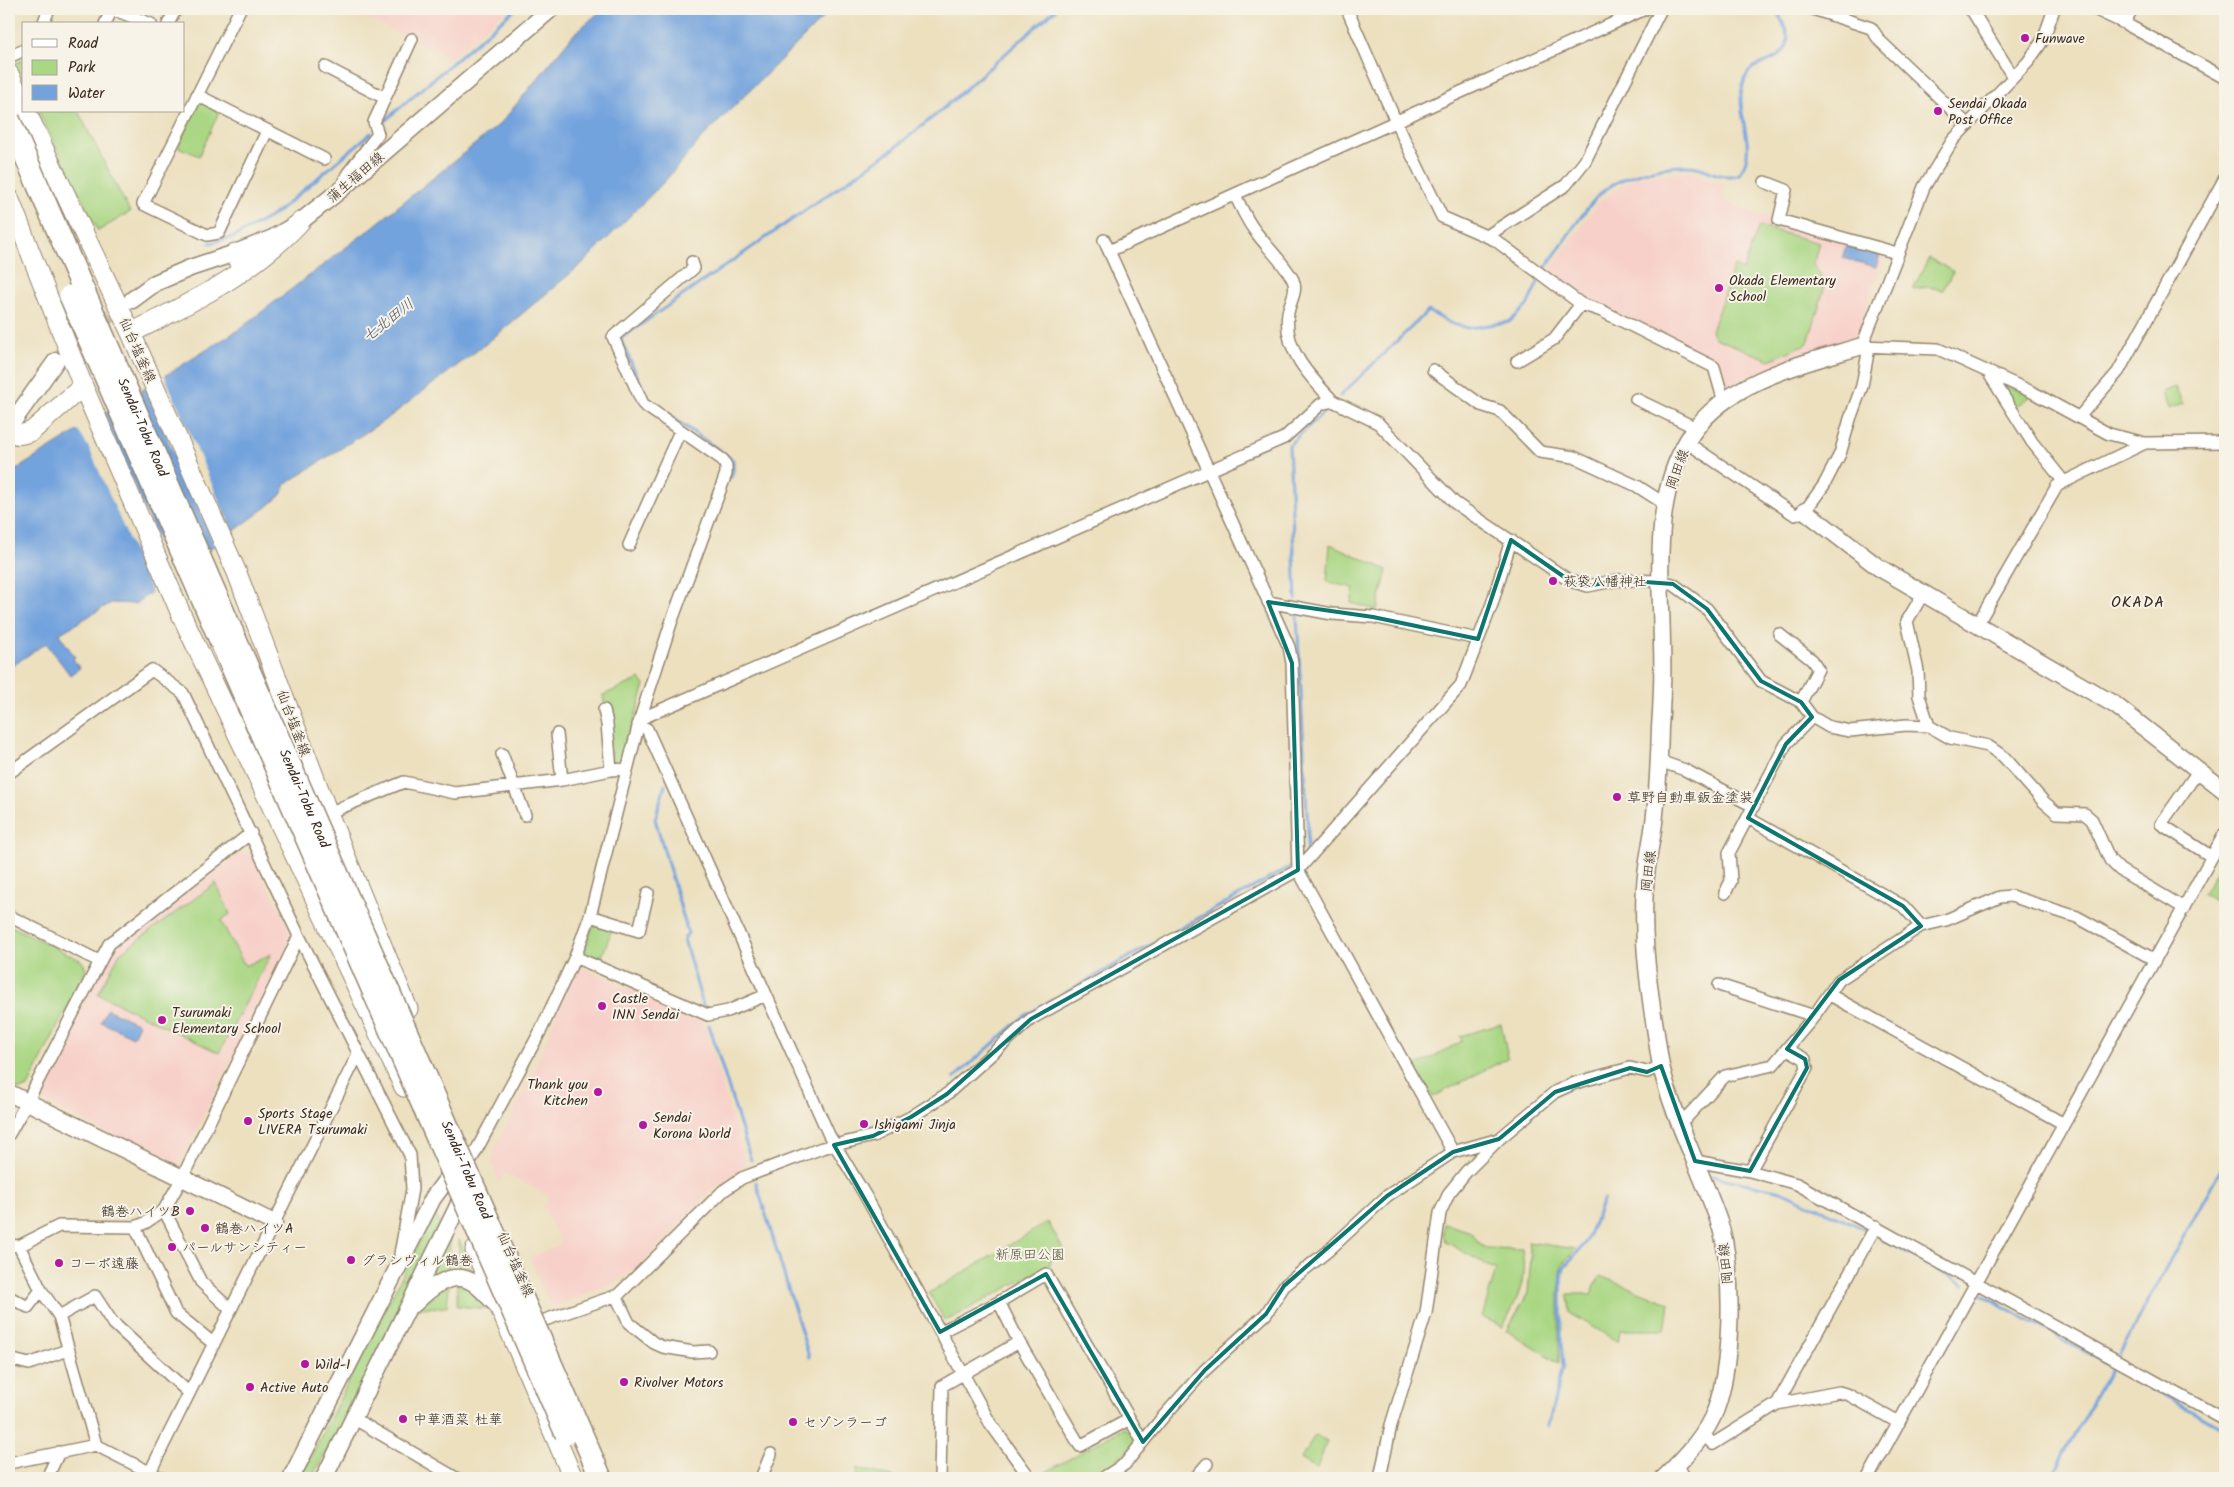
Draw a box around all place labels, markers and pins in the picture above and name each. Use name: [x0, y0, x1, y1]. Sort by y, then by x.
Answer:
place label: Funwave: [2035, 28, 2085, 50]
marker: Funwave: [2019, 32, 2031, 44]
place label: Sendai Okada Post Office: [1948, 93, 2027, 131]
marker: Sendai Okada Post Office: [1932, 105, 1944, 117]
place label: Okada Elementary School: [1729, 270, 1836, 308]
marker: Okada Elementary School: [1713, 282, 1725, 294]
place label: 萩袋八幡神社: [1563, 571, 1647, 593]
marker: 萩袋八幡神社: [1547, 575, 1559, 587]
place label: 草野自動車鈑金塗装: [1627, 787, 1753, 809]
marker: 草野自動車鈑金塗装: [1611, 791, 1623, 803]
place label: Castle INN Sendai: [612, 988, 680, 1026]
marker: Castle INN Sendai: [596, 1000, 608, 1012]
place label: Tsurumaki Elementary School: [172, 1002, 281, 1040]
marker: Tsurumaki Elementary School: [156, 1014, 168, 1026]
place label: Thank you Kitchen: [527, 1074, 588, 1112]
marker: Thank you Kitchen: [592, 1086, 604, 1098]
place label: Sports Stage LIVERA Tsurumaki: [258, 1103, 368, 1141]
place label: Sendai Korona World: [653, 1107, 732, 1145]
place label: Ishigami Jinja: [874, 1114, 956, 1136]
marker: Sports Stage LIVERA Tsurumaki: [242, 1115, 254, 1127]
marker: Ishigami Jinja: [858, 1118, 870, 1130]
marker: Sendai Korona World: [637, 1119, 649, 1131]
place label: 鶴巻ハイツB: [101, 1201, 180, 1223]
marker: 鶴巻ハイツB: [184, 1205, 196, 1217]
place label: 鶴巻ハイツA: [215, 1218, 294, 1240]
marker: 鶴巻ハイツA: [199, 1222, 211, 1234]
place label: パールサンシティー: [182, 1237, 307, 1259]
marker: パールサンシティー: [166, 1241, 178, 1253]
place label: グランヴィル鶴巻: [361, 1250, 473, 1272]
place label: コーポ遠藤: [69, 1253, 139, 1275]
marker: グランヴィル鶴巻: [345, 1254, 357, 1266]
marker: コーポ遠藤: [53, 1257, 65, 1269]
place label: Wild-1: [315, 1354, 351, 1376]
marker: Wild-1: [299, 1358, 311, 1370]
place label: Rivolver Motors: [634, 1372, 723, 1394]
marker: Rivolver Motors: [618, 1376, 630, 1388]
place label: Active Auto: [260, 1377, 328, 1399]
marker: Active Auto: [244, 1381, 256, 1393]
place label: 中華酒菜 杜華: [413, 1409, 503, 1431]
place label: セゾンラーゴ: [803, 1412, 887, 1434]
marker: 中華酒菜 杜華: [397, 1413, 409, 1425]
marker: セゾンラーゴ: [787, 1416, 799, 1428]

